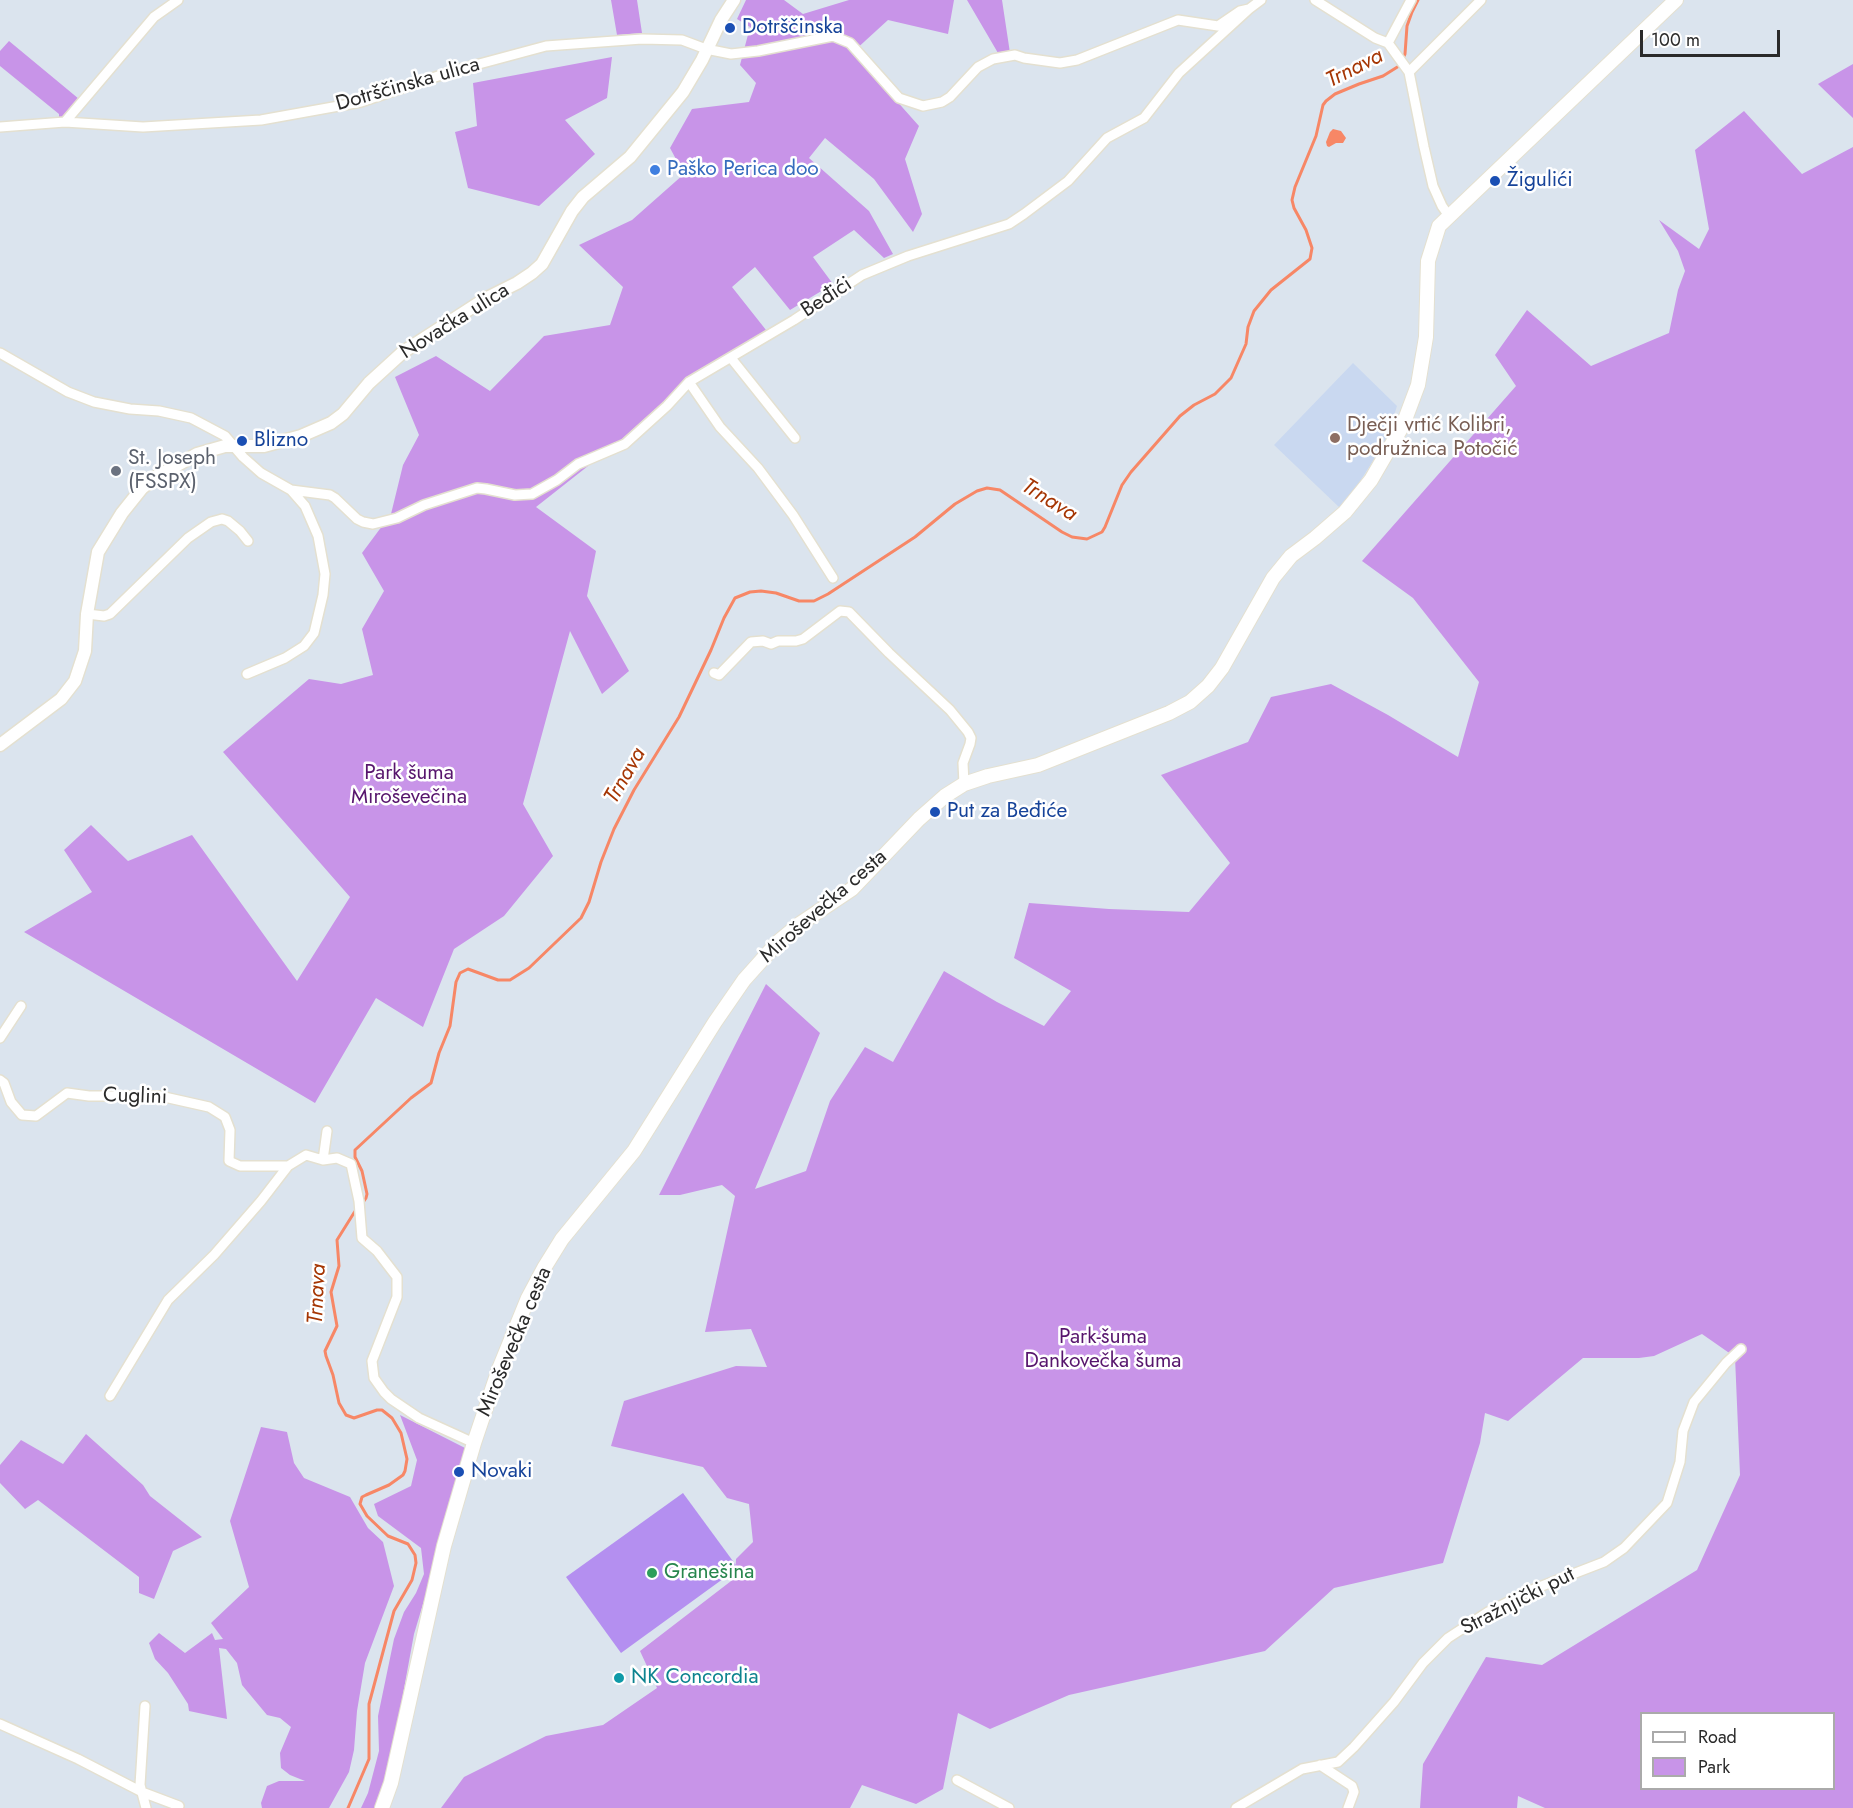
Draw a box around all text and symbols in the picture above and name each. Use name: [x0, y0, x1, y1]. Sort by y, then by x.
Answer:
place label: Dotrščinska: [742, 15, 843, 41]
scale bar: [1643, 18, 1782, 56]
marker: Dotrščinska: [723, 21, 737, 35]
text: 100 m: [1651, 27, 1700, 53]
water label: Trnava: [1322, 44, 1388, 94]
street label: Dotrščinska ulica: [333, 52, 483, 118]
place label: Paško Perica doo: [667, 157, 819, 183]
marker: Paško Perica doo: [648, 163, 662, 177]
place label: Žigulići: [1507, 168, 1573, 194]
marker: Žigulići: [1488, 174, 1502, 188]
street label: Beđići: [797, 272, 857, 324]
street label: Novačka ulica: [396, 278, 514, 366]
place label: Dječji vrtić Kolibri, podružnica Potočić: [1347, 413, 1518, 463]
place label: Blizno: [254, 428, 308, 454]
marker: Dječji vrtić Kolibri, podružnica Potočić: [1328, 431, 1342, 445]
marker: Blizno: [235, 434, 249, 448]
place label: St. Joseph (FSSPX): [128, 446, 216, 496]
marker: St. Joseph (FSSPX): [109, 464, 123, 478]
water label: Trnava: [1016, 474, 1082, 528]
water label: Trnava: [599, 743, 653, 809]
park label: Park šuma Miroševečina: [351, 761, 467, 811]
place label: Put za Beđiće: [947, 799, 1067, 825]
marker: Put za Beđiće: [928, 805, 942, 819]
street label: Miroševečka cesta: [755, 845, 893, 969]
street label: Cuglini: [103, 1083, 167, 1111]
water label: Trnava: [303, 1263, 333, 1325]
street label: Miroševečka cesta: [472, 1264, 558, 1420]
park label: Park-šuma Dankovečka šuma: [1025, 1325, 1181, 1375]
place label: Novaki: [471, 1459, 532, 1485]
marker: Novaki: [452, 1465, 466, 1479]
place label: Granešina: [664, 1560, 754, 1586]
street label: Stražnjički put: [1457, 1563, 1579, 1641]
marker: Granešina: [645, 1566, 659, 1580]
place label: NK Concordia: [631, 1665, 759, 1691]
marker: NK Concordia: [612, 1671, 626, 1685]
legend: [1640, 1712, 1835, 1790]
text: Road: [1698, 1724, 1737, 1750]
text: Park: [1698, 1754, 1730, 1780]

